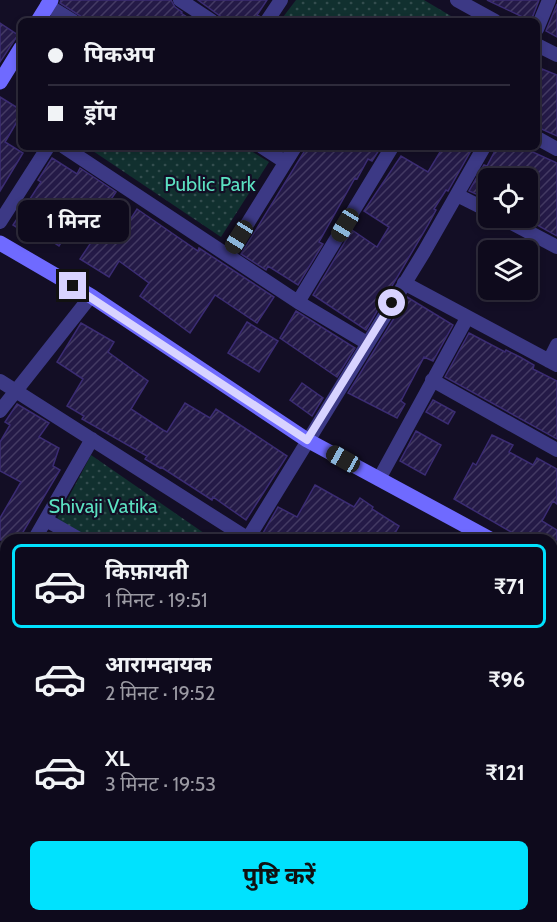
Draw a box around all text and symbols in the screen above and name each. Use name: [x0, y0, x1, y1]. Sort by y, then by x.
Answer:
text: पिकअप: [84, 41, 155, 68]
text: ड्रॉप: [84, 99, 117, 126]
map controls: [478, 168, 538, 300]
button: locate: [478, 168, 538, 228]
park label: Public Park: [164, 172, 256, 196]
callout: 1 मिनट: [17, 199, 128, 241]
car: [328, 205, 362, 245]
text: 1 मिनट: [47, 209, 100, 233]
car: [222, 217, 256, 257]
button: layers: [478, 240, 538, 300]
route end: [59, 272, 86, 299]
route start: [378, 289, 405, 316]
car: [323, 442, 363, 476]
park label: Shivaji Vatika: [48, 494, 158, 518]
text: किफ़ायती: [105, 558, 189, 585]
icon: car: [33, 559, 87, 613]
text: ₹71: [494, 573, 525, 600]
text: 1 मिनट · 19:51: [105, 588, 207, 612]
text: आरामदायक: [105, 651, 212, 678]
icon: car: [33, 652, 87, 706]
text: ₹96: [488, 666, 525, 693]
text: 2 मिनट · 19:52: [105, 681, 215, 705]
icon: car: [33, 745, 87, 799]
text: XL: [105, 745, 130, 772]
text: ₹121: [485, 759, 525, 786]
text: 3 मिनट · 19:53: [105, 772, 216, 796]
button: पुष्टि करें: [30, 841, 528, 910]

